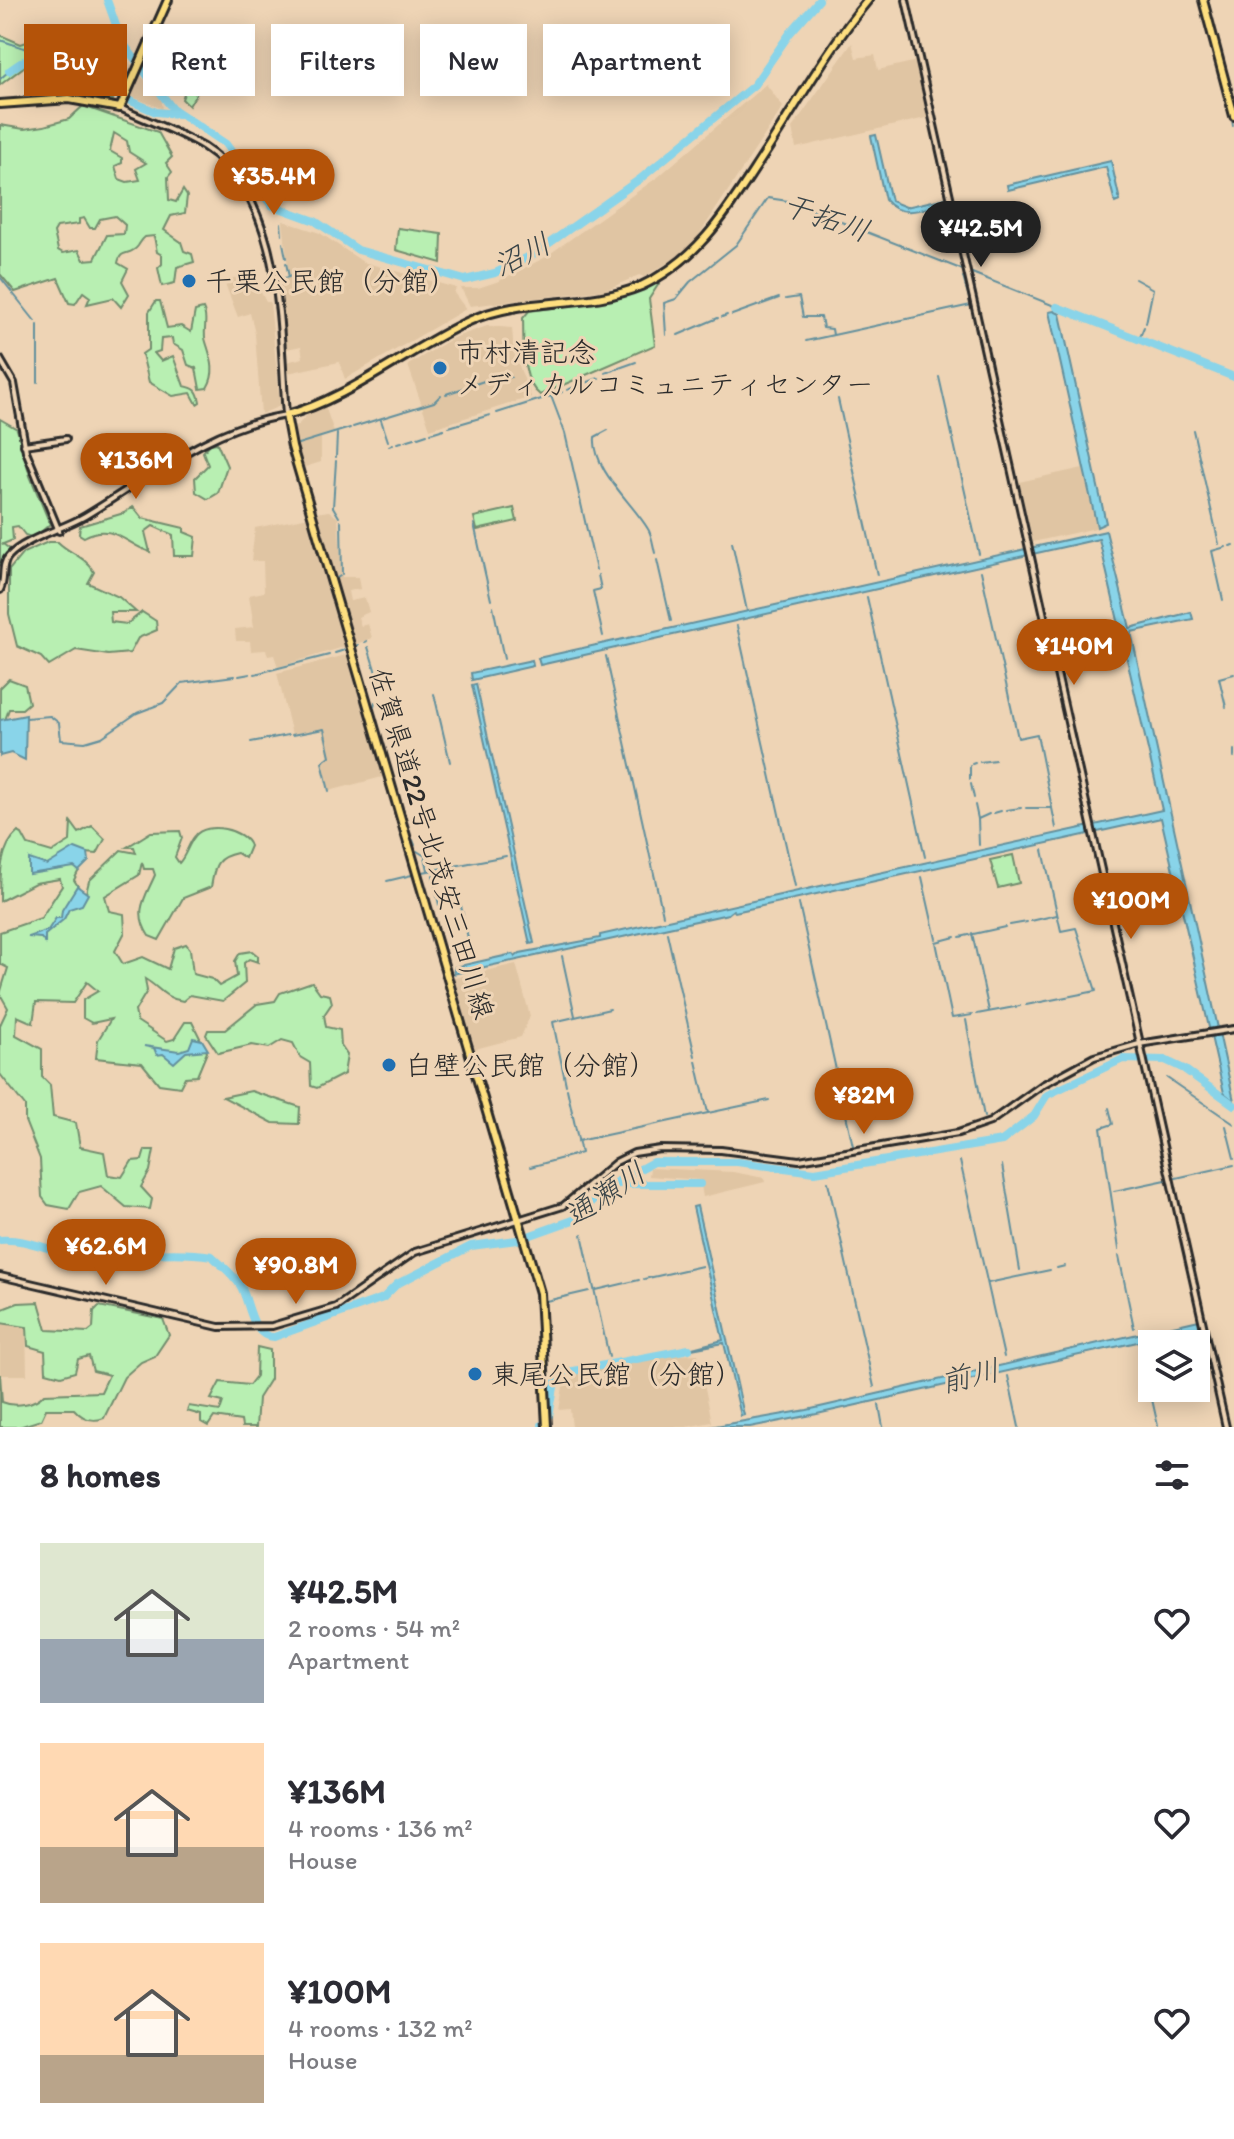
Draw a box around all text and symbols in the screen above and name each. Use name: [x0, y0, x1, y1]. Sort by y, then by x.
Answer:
chip: Buy: [24, 24, 127, 96]
chip: Rent: [143, 24, 255, 96]
chip: Filters: [271, 24, 404, 96]
chip: New: [420, 24, 527, 96]
chip: Apartment: [543, 24, 730, 96]
pin: ¥35.4M: [209, 149, 339, 217]
text: ¥35.4M: [232, 159, 316, 191]
water label: 干拓川: [778, 185, 875, 250]
pin: ¥42.5M: [916, 201, 1046, 269]
text: ¥42.5M: [939, 211, 1023, 243]
water label: 沼川: [487, 224, 557, 285]
place label: 千栗公民館（分館）: [205, 264, 457, 298]
marker: 千栗公民館（分館）: [180, 272, 198, 290]
place label: 市村清記念 メディカルコミュニティセンター: [456, 335, 874, 401]
marker: 市村清記念 メディカルコミュニティセンター: [431, 359, 449, 377]
pin: ¥136M: [80, 433, 192, 501]
text: ¥136M: [99, 443, 173, 475]
pin: ¥140M: [1018, 619, 1130, 687]
text: ¥140M: [1035, 629, 1113, 661]
street label: 佐賀県道22号北茂安三田川線: [362, 663, 502, 1023]
pin: ¥100M: [1075, 873, 1187, 941]
text: ¥100M: [1091, 883, 1171, 915]
place label: 白壁公民館（分館）: [405, 1048, 657, 1082]
marker: 白壁公民館（分館）: [380, 1056, 398, 1074]
pin: ¥82M: [817, 1068, 911, 1136]
text: ¥82M: [833, 1078, 895, 1110]
water label: 通瀬川: [557, 1154, 653, 1234]
pin: ¥62.6M: [41, 1219, 171, 1287]
text: ¥62.6M: [65, 1229, 147, 1261]
pin: ¥90.8M: [231, 1238, 361, 1306]
text: ¥90.8M: [253, 1248, 339, 1280]
map controls: [1138, 1330, 1210, 1402]
button: layers: [1138, 1330, 1210, 1402]
water label: 前川: [936, 1351, 1003, 1400]
place label: 東尾公民館（分館）: [491, 1357, 743, 1391]
marker: 東尾公民館（分館）: [466, 1365, 484, 1383]
icon: filters: [1150, 1453, 1194, 1497]
text: 8 homes: [40, 1455, 161, 1496]
text: ¥42.5M: [288, 1571, 398, 1612]
icon: home: [104, 1575, 200, 1671]
icon: heart: [1150, 1601, 1194, 1645]
text: 2 rooms · 54 m²: [288, 1612, 460, 1644]
text: Apartment: [288, 1644, 409, 1676]
text: ¥136M: [288, 1771, 386, 1812]
icon: home: [104, 1775, 200, 1871]
icon: heart: [1150, 1801, 1194, 1845]
text: 4 rooms · 136 m²: [288, 1812, 473, 1844]
text: House: [288, 1844, 358, 1876]
text: ¥100M: [288, 1971, 391, 2012]
icon: home: [104, 1975, 200, 2071]
icon: heart: [1150, 2001, 1194, 2045]
text: 4 rooms · 132 m²: [288, 2012, 473, 2044]
text: House: [288, 2044, 358, 2076]

